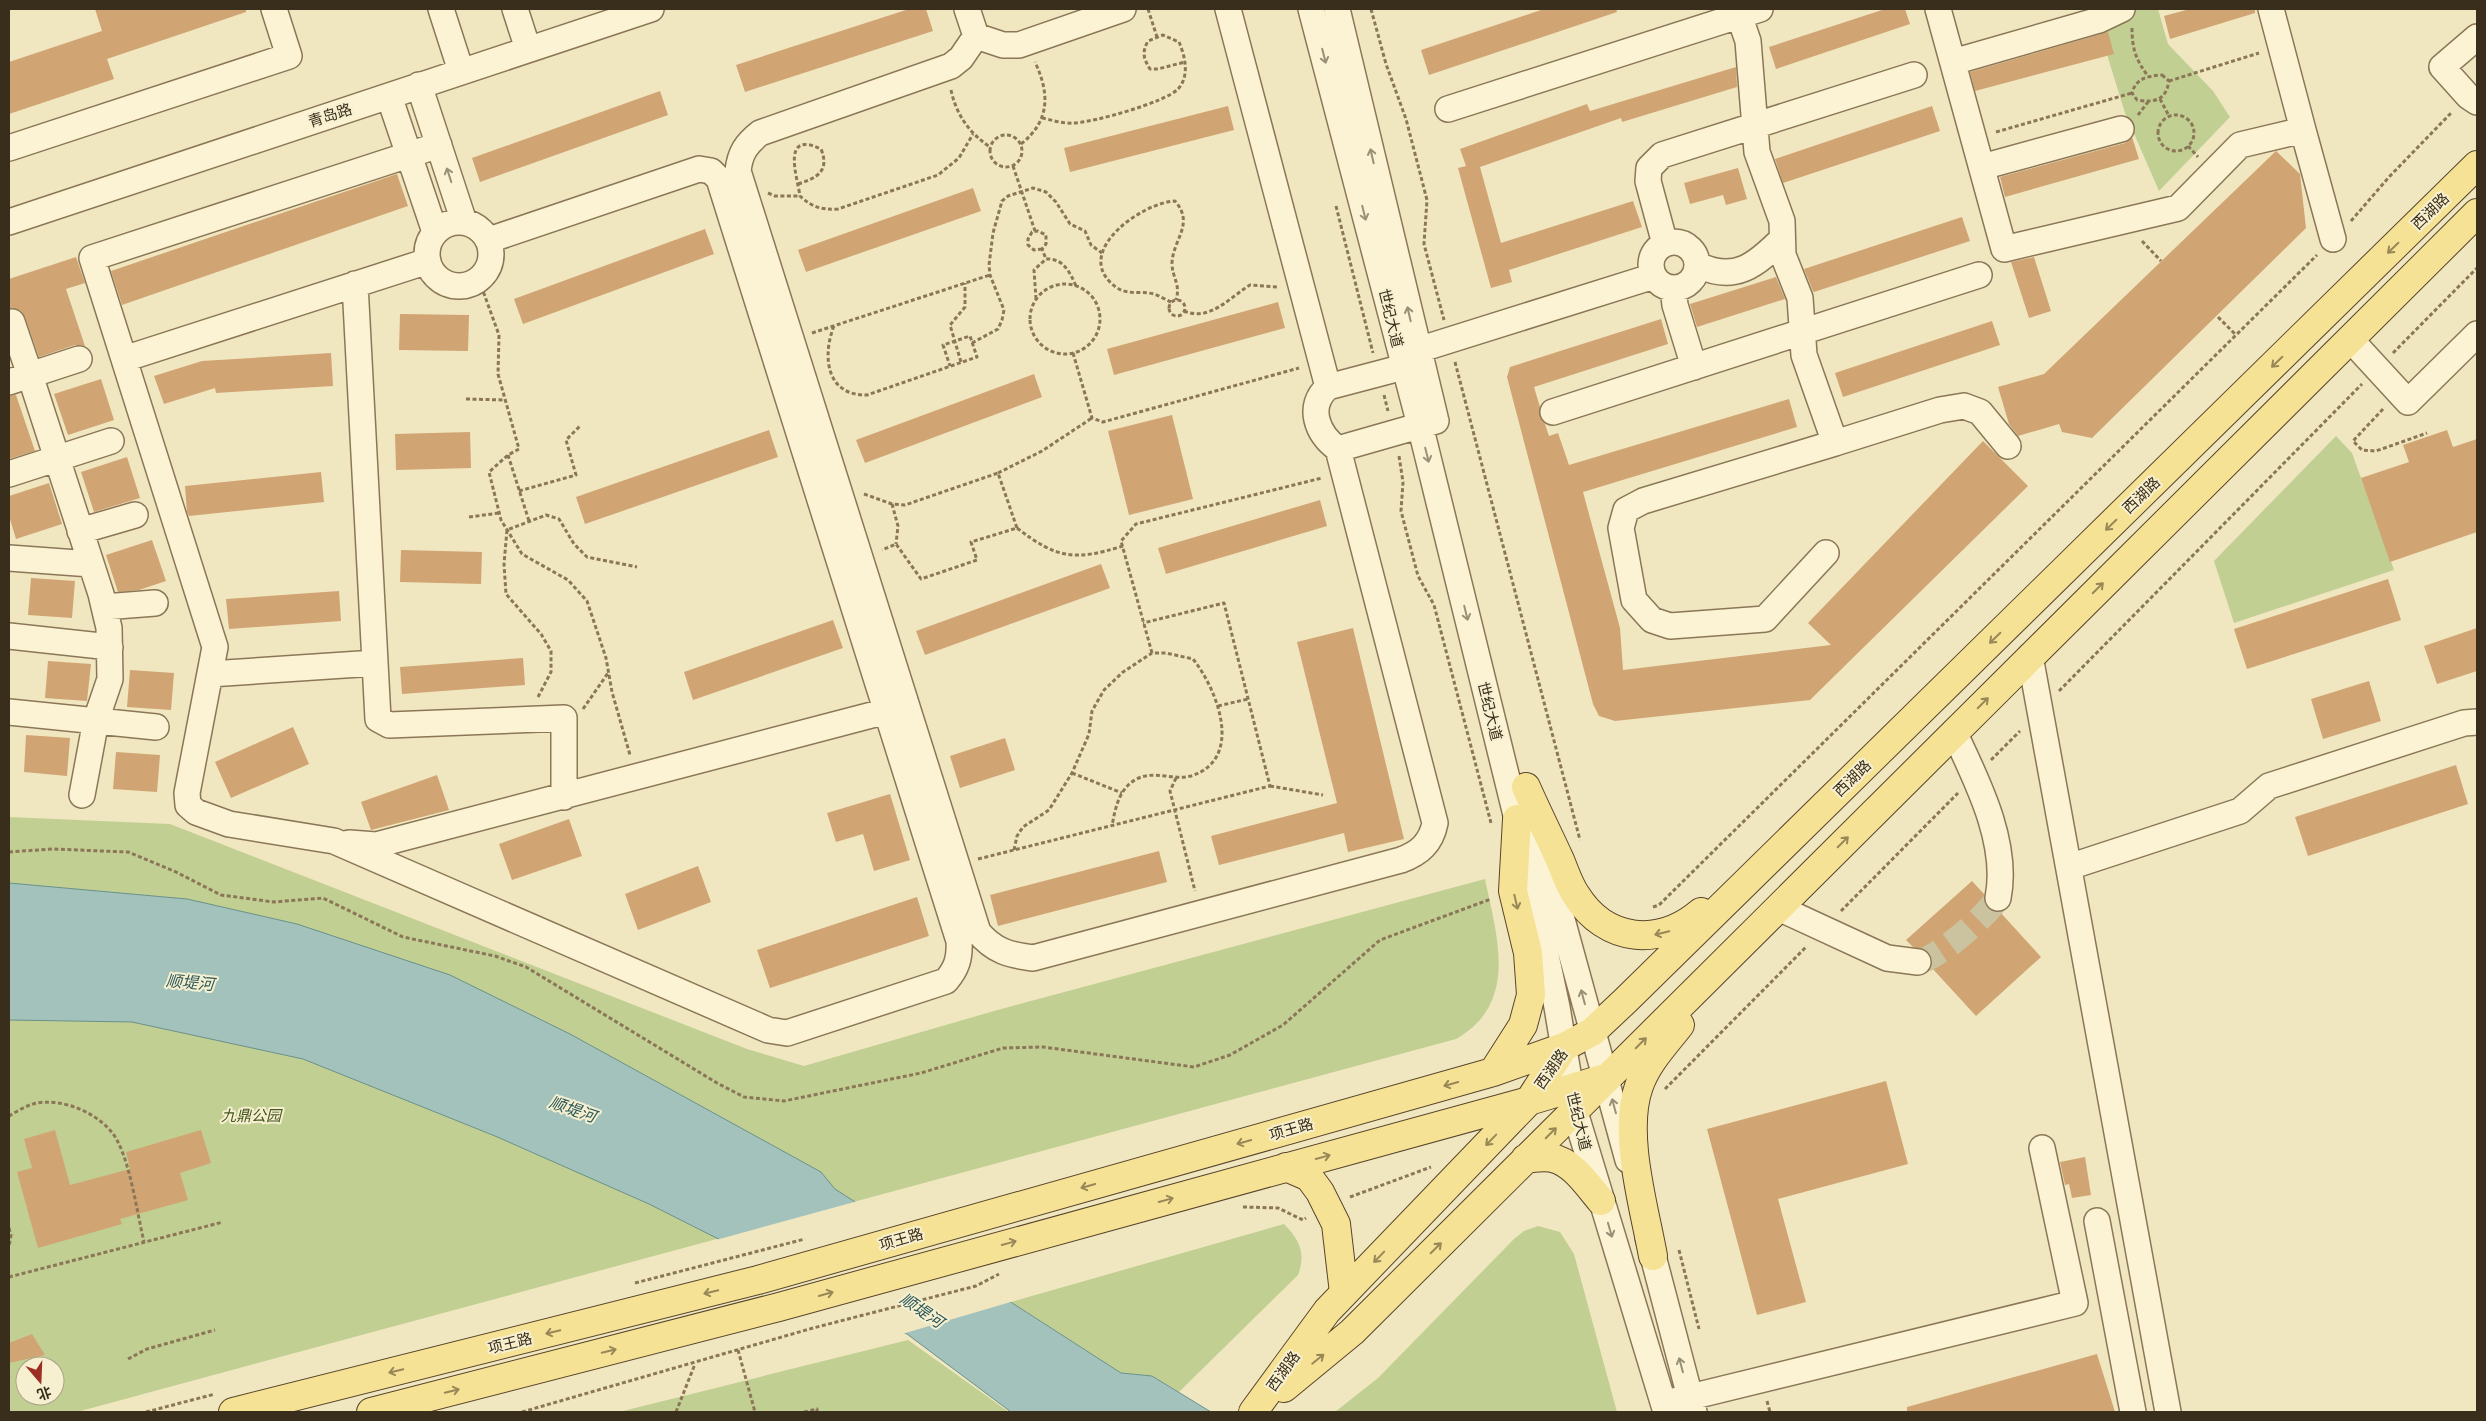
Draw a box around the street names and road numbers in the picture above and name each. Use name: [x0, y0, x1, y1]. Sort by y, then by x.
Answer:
street label: 青岛路: [305, 98, 355, 132]
street label: 西湖路: [2407, 188, 2453, 234]
street label: 世纪大道: [1374, 286, 1408, 350]
street label: 西湖路: [2118, 472, 2164, 518]
street label: 世纪大道: [1473, 679, 1507, 743]
street label: 西湖路: [1829, 755, 1875, 801]
street label: 西湖路: [1529, 1045, 1573, 1093]
street label: 世纪大道: [1562, 1089, 1596, 1153]
street label: 项王路: [1266, 1113, 1316, 1145]
street label: 项王路: [876, 1223, 926, 1255]
street label: 项王路: [486, 1327, 534, 1359]
street label: 西湖路: [1261, 1347, 1305, 1395]

